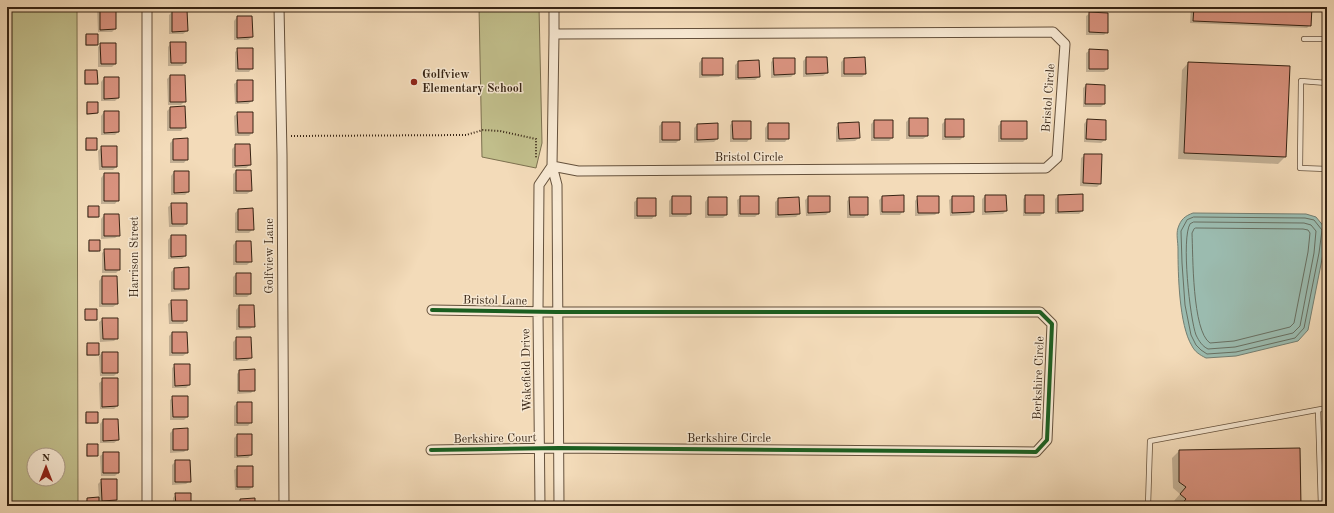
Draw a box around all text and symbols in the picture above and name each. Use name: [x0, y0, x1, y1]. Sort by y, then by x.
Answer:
street label: Bristol Circle: [1041, 63, 1057, 133]
place label: Golfview Elementary School: [422, 69, 523, 95]
marker: Golfview Elementary School: [409, 77, 419, 87]
street label: Bristol Circle: [715, 152, 784, 164]
street label: Harrison Street: [129, 216, 141, 298]
street label: Golfview Lane: [264, 218, 276, 294]
street label: Bristol Lane: [463, 294, 528, 308]
street label: Wakefield Drive: [520, 328, 534, 412]
street label: Berkshire Circle: [1032, 335, 1046, 420]
street label: Berkshire Court: [453, 432, 537, 446]
street label: Berkshire Circle: [687, 433, 771, 445]
north arrow: [26, 447, 66, 487]
text: N: [42, 453, 51, 464]

